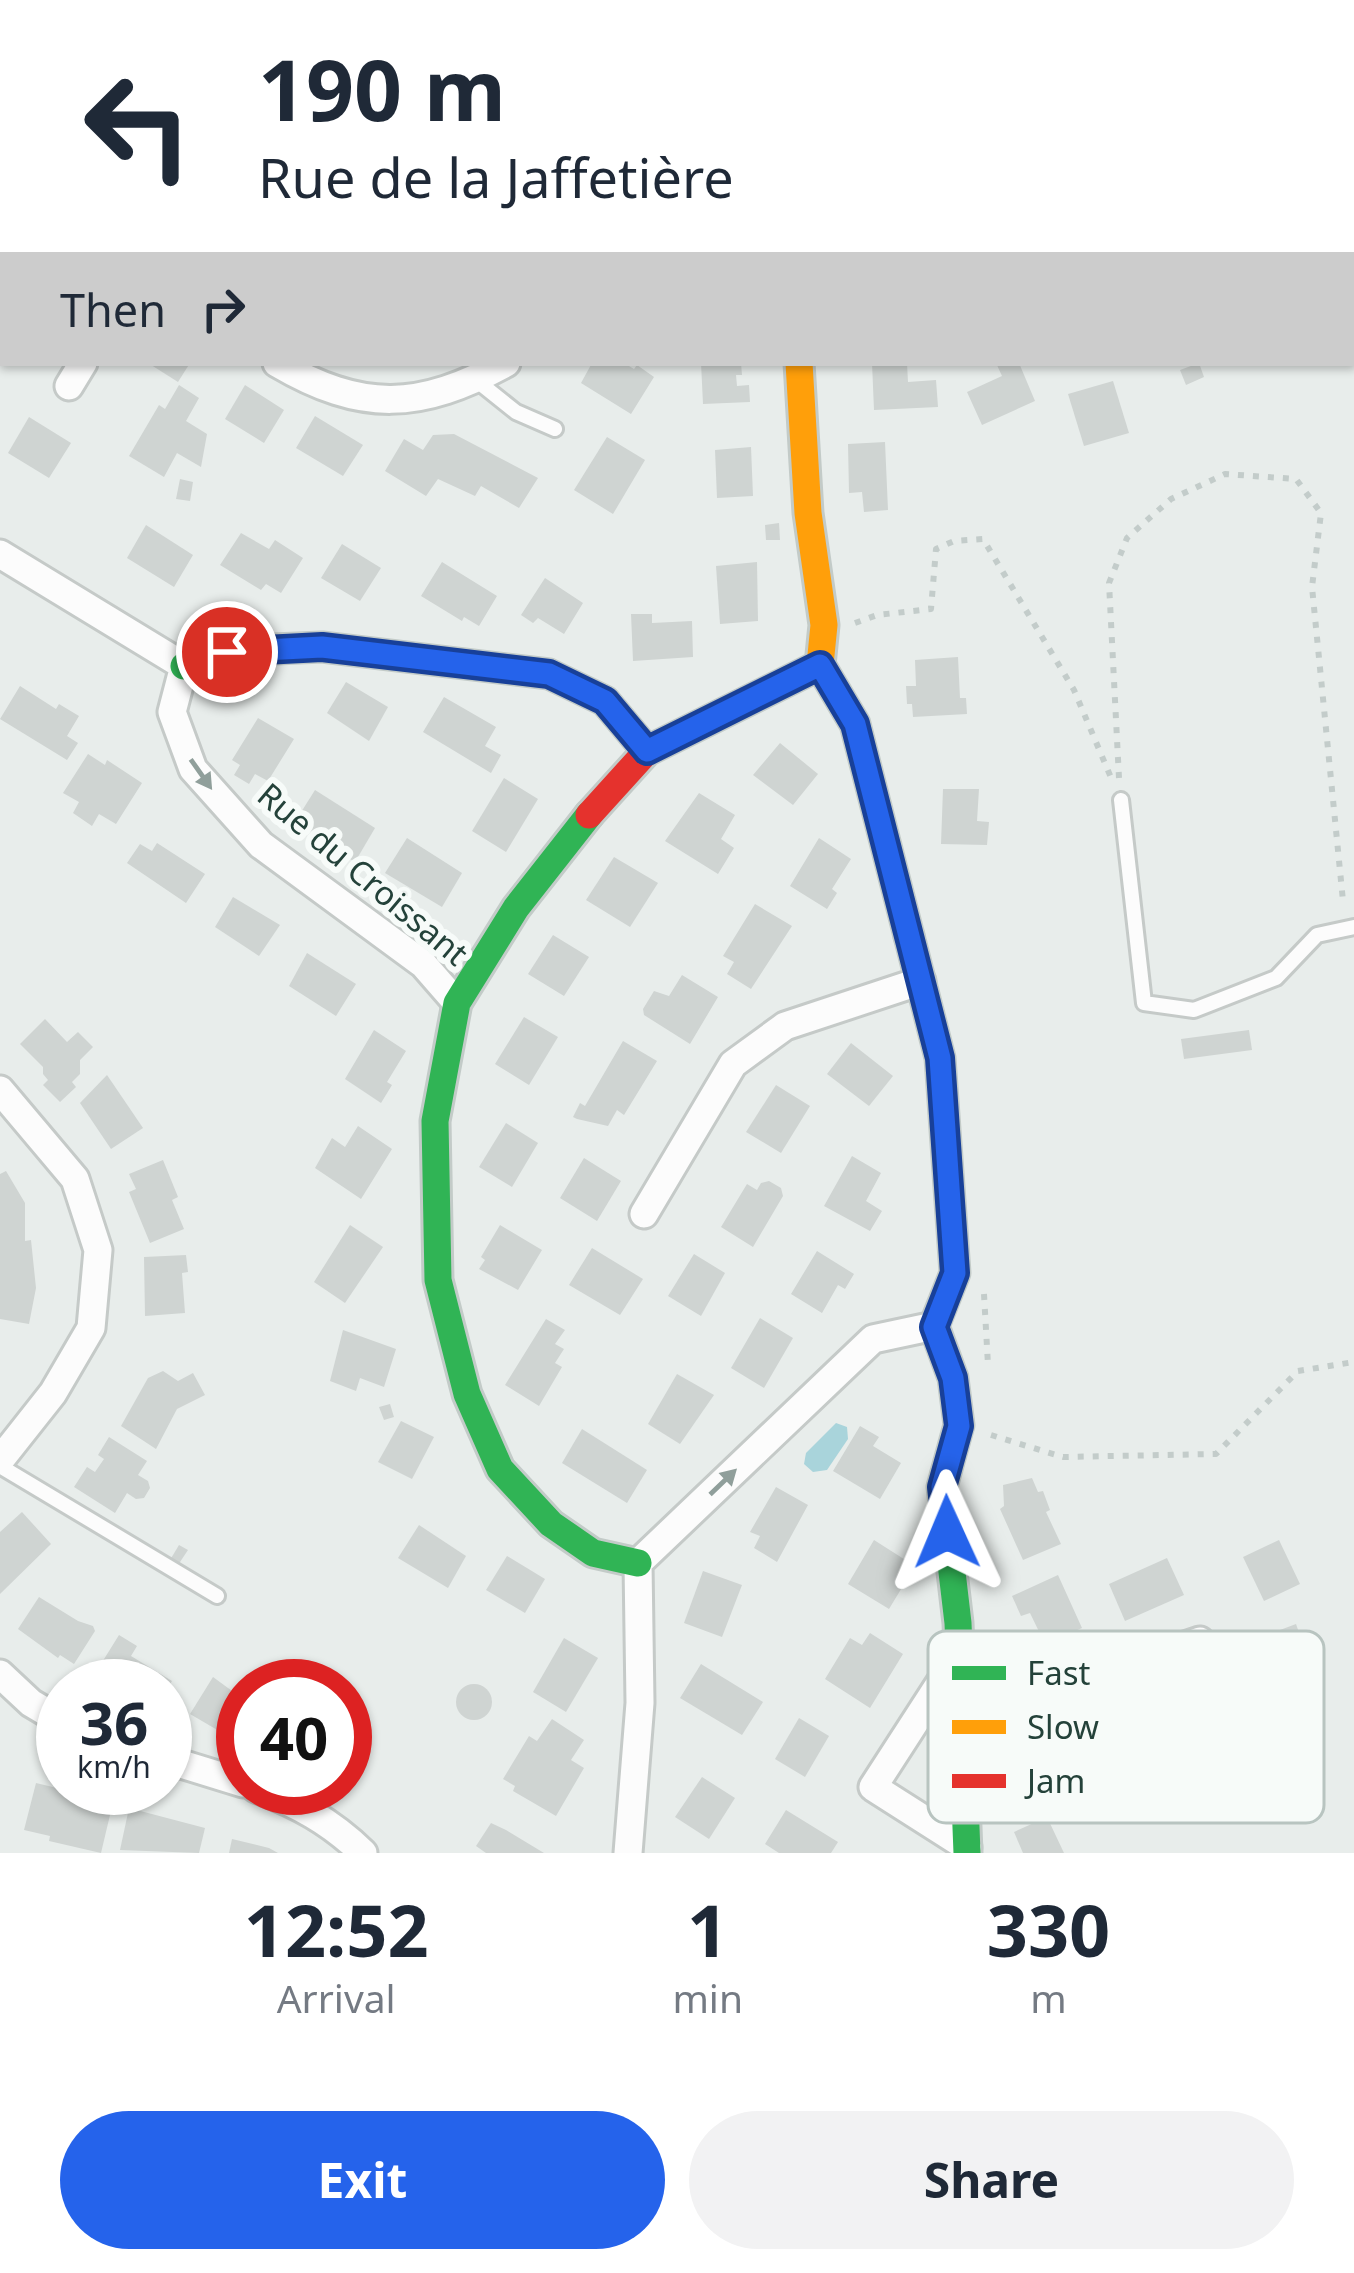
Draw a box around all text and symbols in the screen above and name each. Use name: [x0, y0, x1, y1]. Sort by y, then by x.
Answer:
text: 190 m: [258, 31, 506, 146]
icon: left: [60, 48, 216, 204]
text: Rue de la Jaffetière: [258, 140, 734, 214]
icon: right: [190, 276, 256, 342]
text: Then: [60, 279, 166, 340]
pin: [176, 601, 278, 703]
icon: arrive: [194, 619, 260, 685]
one-way arrow: [189, 758, 212, 790]
street label: Rue du Croissant: [248, 772, 478, 975]
one-way arrow: [708, 1469, 737, 1497]
position arrow: [884, 1469, 1010, 1595]
legend: [928, 1631, 1324, 1823]
text: Fast: [1027, 1650, 1090, 1695]
speed limit sign: 40: [216, 1659, 372, 1815]
text: 36: [80, 1681, 148, 1763]
text: Slow: [1027, 1704, 1099, 1749]
text: km/h: [77, 1746, 151, 1787]
text: Jam: [1024, 1758, 1085, 1803]
text: 12:52: [244, 1880, 429, 1978]
text: 1: [687, 1880, 728, 1978]
text: 330: [987, 1880, 1110, 1978]
text: Arrival: [277, 1971, 396, 2024]
text: min: [672, 1971, 743, 2024]
text: m: [1030, 1971, 1067, 2024]
button: Exit: [60, 2111, 665, 2249]
button: Share: [689, 2111, 1294, 2249]

